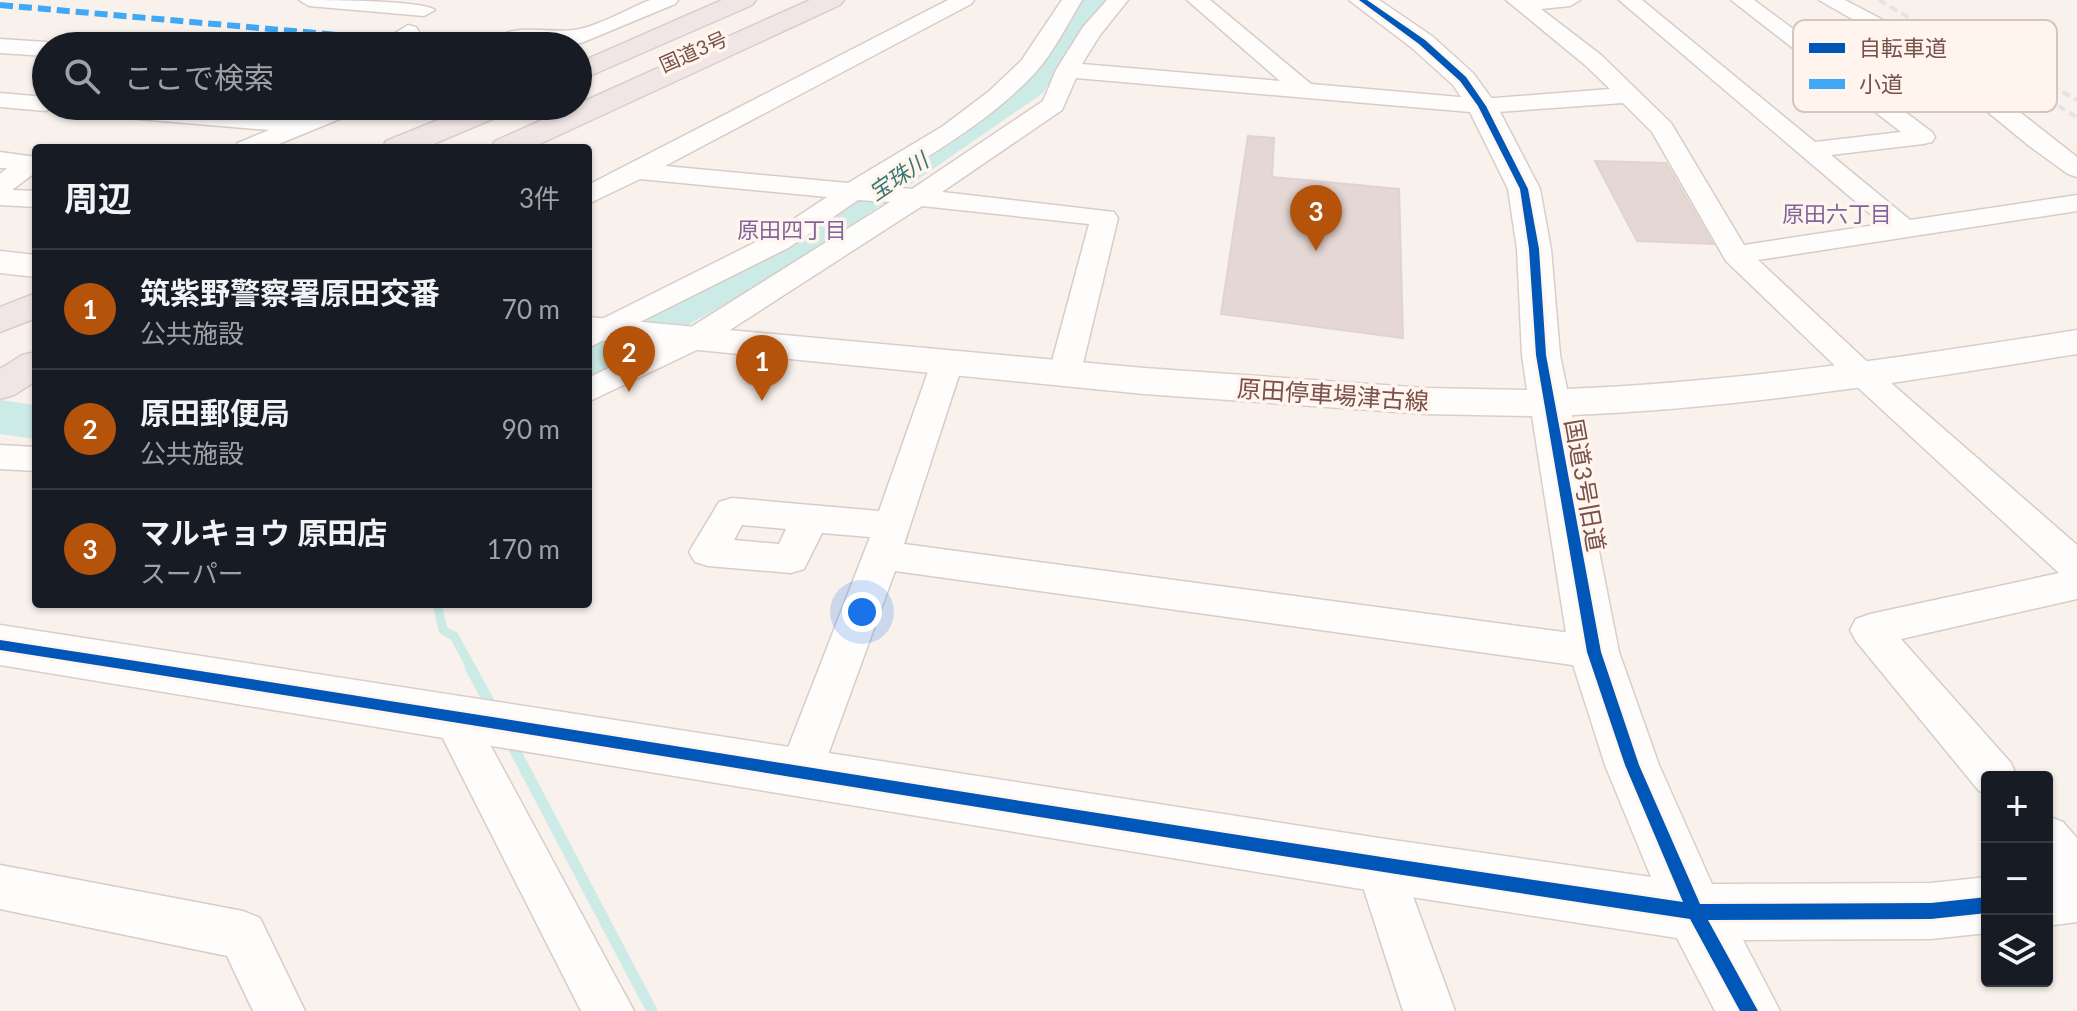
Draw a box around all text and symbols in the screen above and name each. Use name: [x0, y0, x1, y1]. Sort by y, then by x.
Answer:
legend: [1793, 20, 2057, 112]
street label: 国道3号: [655, 25, 731, 77]
search box: [32, 32, 592, 120]
text: 自転車道: [1859, 34, 1947, 61]
icon: search: [60, 54, 104, 98]
text: ここで検索: [124, 59, 274, 95]
text: 小道: [1859, 70, 1903, 97]
water label: 宝珠川: [863, 145, 935, 206]
text: 周辺: [64, 177, 132, 218]
text: 3件: [519, 182, 560, 214]
pin: 3: [1290, 185, 1342, 251]
district label: 原田六丁目: [1782, 200, 1892, 227]
district label: 原田四丁目: [737, 216, 847, 243]
text: 筑紫野警察署原田交番: [140, 274, 440, 310]
text: 1: [82, 293, 98, 325]
text: 70 m: [502, 293, 560, 325]
text: 公共施設: [140, 317, 244, 349]
pin: 2: [603, 326, 655, 392]
pin: 1: [736, 335, 788, 401]
street label: 原田停車場津古線: [1236, 373, 1430, 415]
text: 原田郵便局: [140, 394, 290, 430]
text: 2: [82, 413, 98, 445]
text: 90 m: [502, 413, 560, 445]
street label: 国道3号旧道: [1560, 417, 1612, 553]
text: 公共施設: [140, 437, 244, 469]
text: マルキョウ 原田店: [140, 514, 387, 550]
text: 3: [82, 533, 98, 565]
text: 170 m: [487, 533, 560, 565]
text: スーパー: [140, 557, 244, 589]
your location: [842, 592, 882, 632]
map controls: [1981, 771, 2053, 987]
button: +: [1981, 771, 2053, 843]
button: −: [1981, 843, 2053, 915]
button: layers: [1981, 915, 2053, 987]

